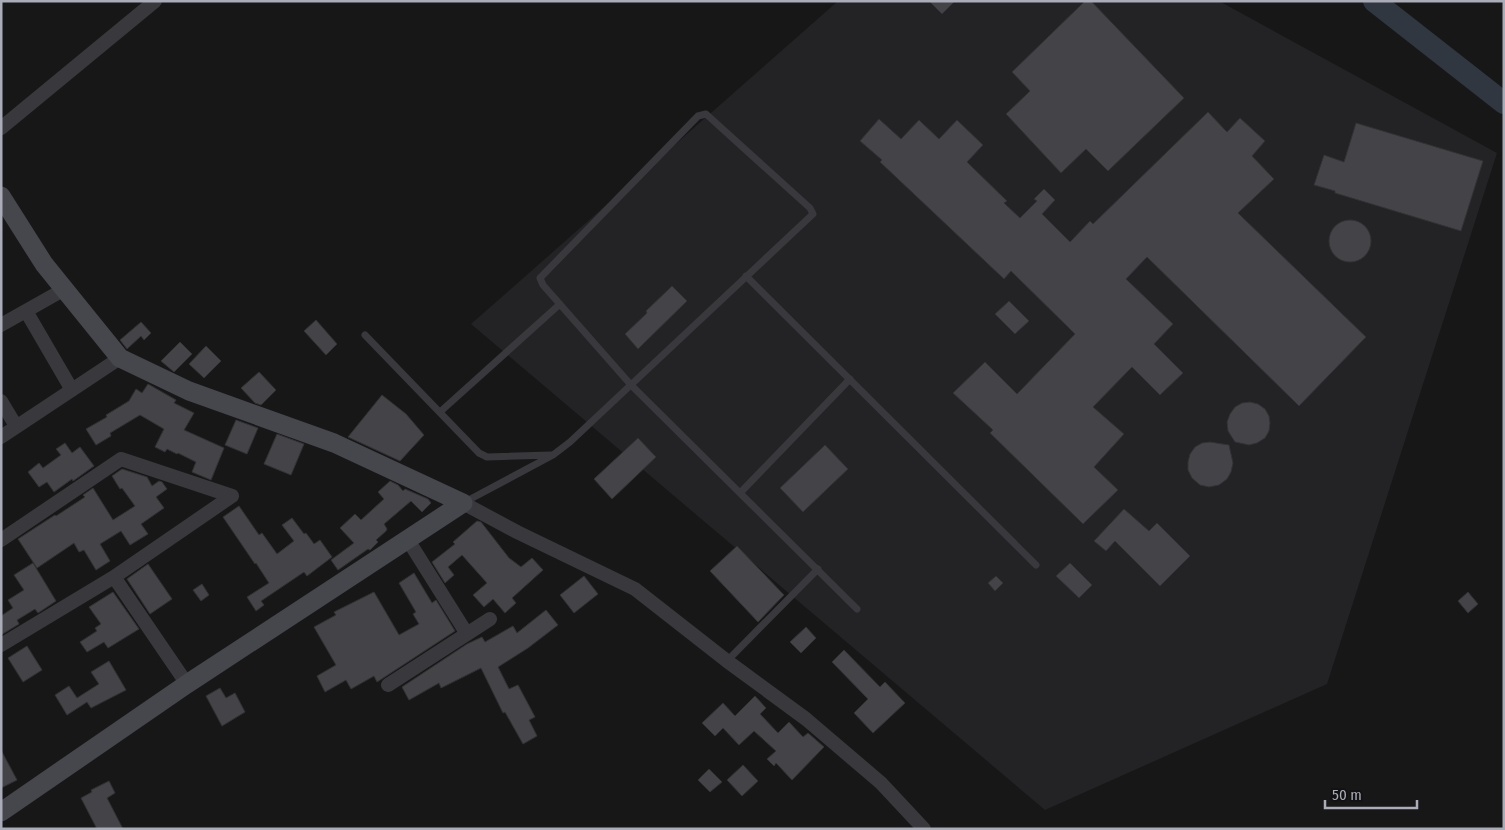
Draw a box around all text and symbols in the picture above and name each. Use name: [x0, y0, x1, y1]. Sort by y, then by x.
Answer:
scale bar: [1325, 778, 1418, 810]
text: 50 m: [1332, 786, 1362, 804]

